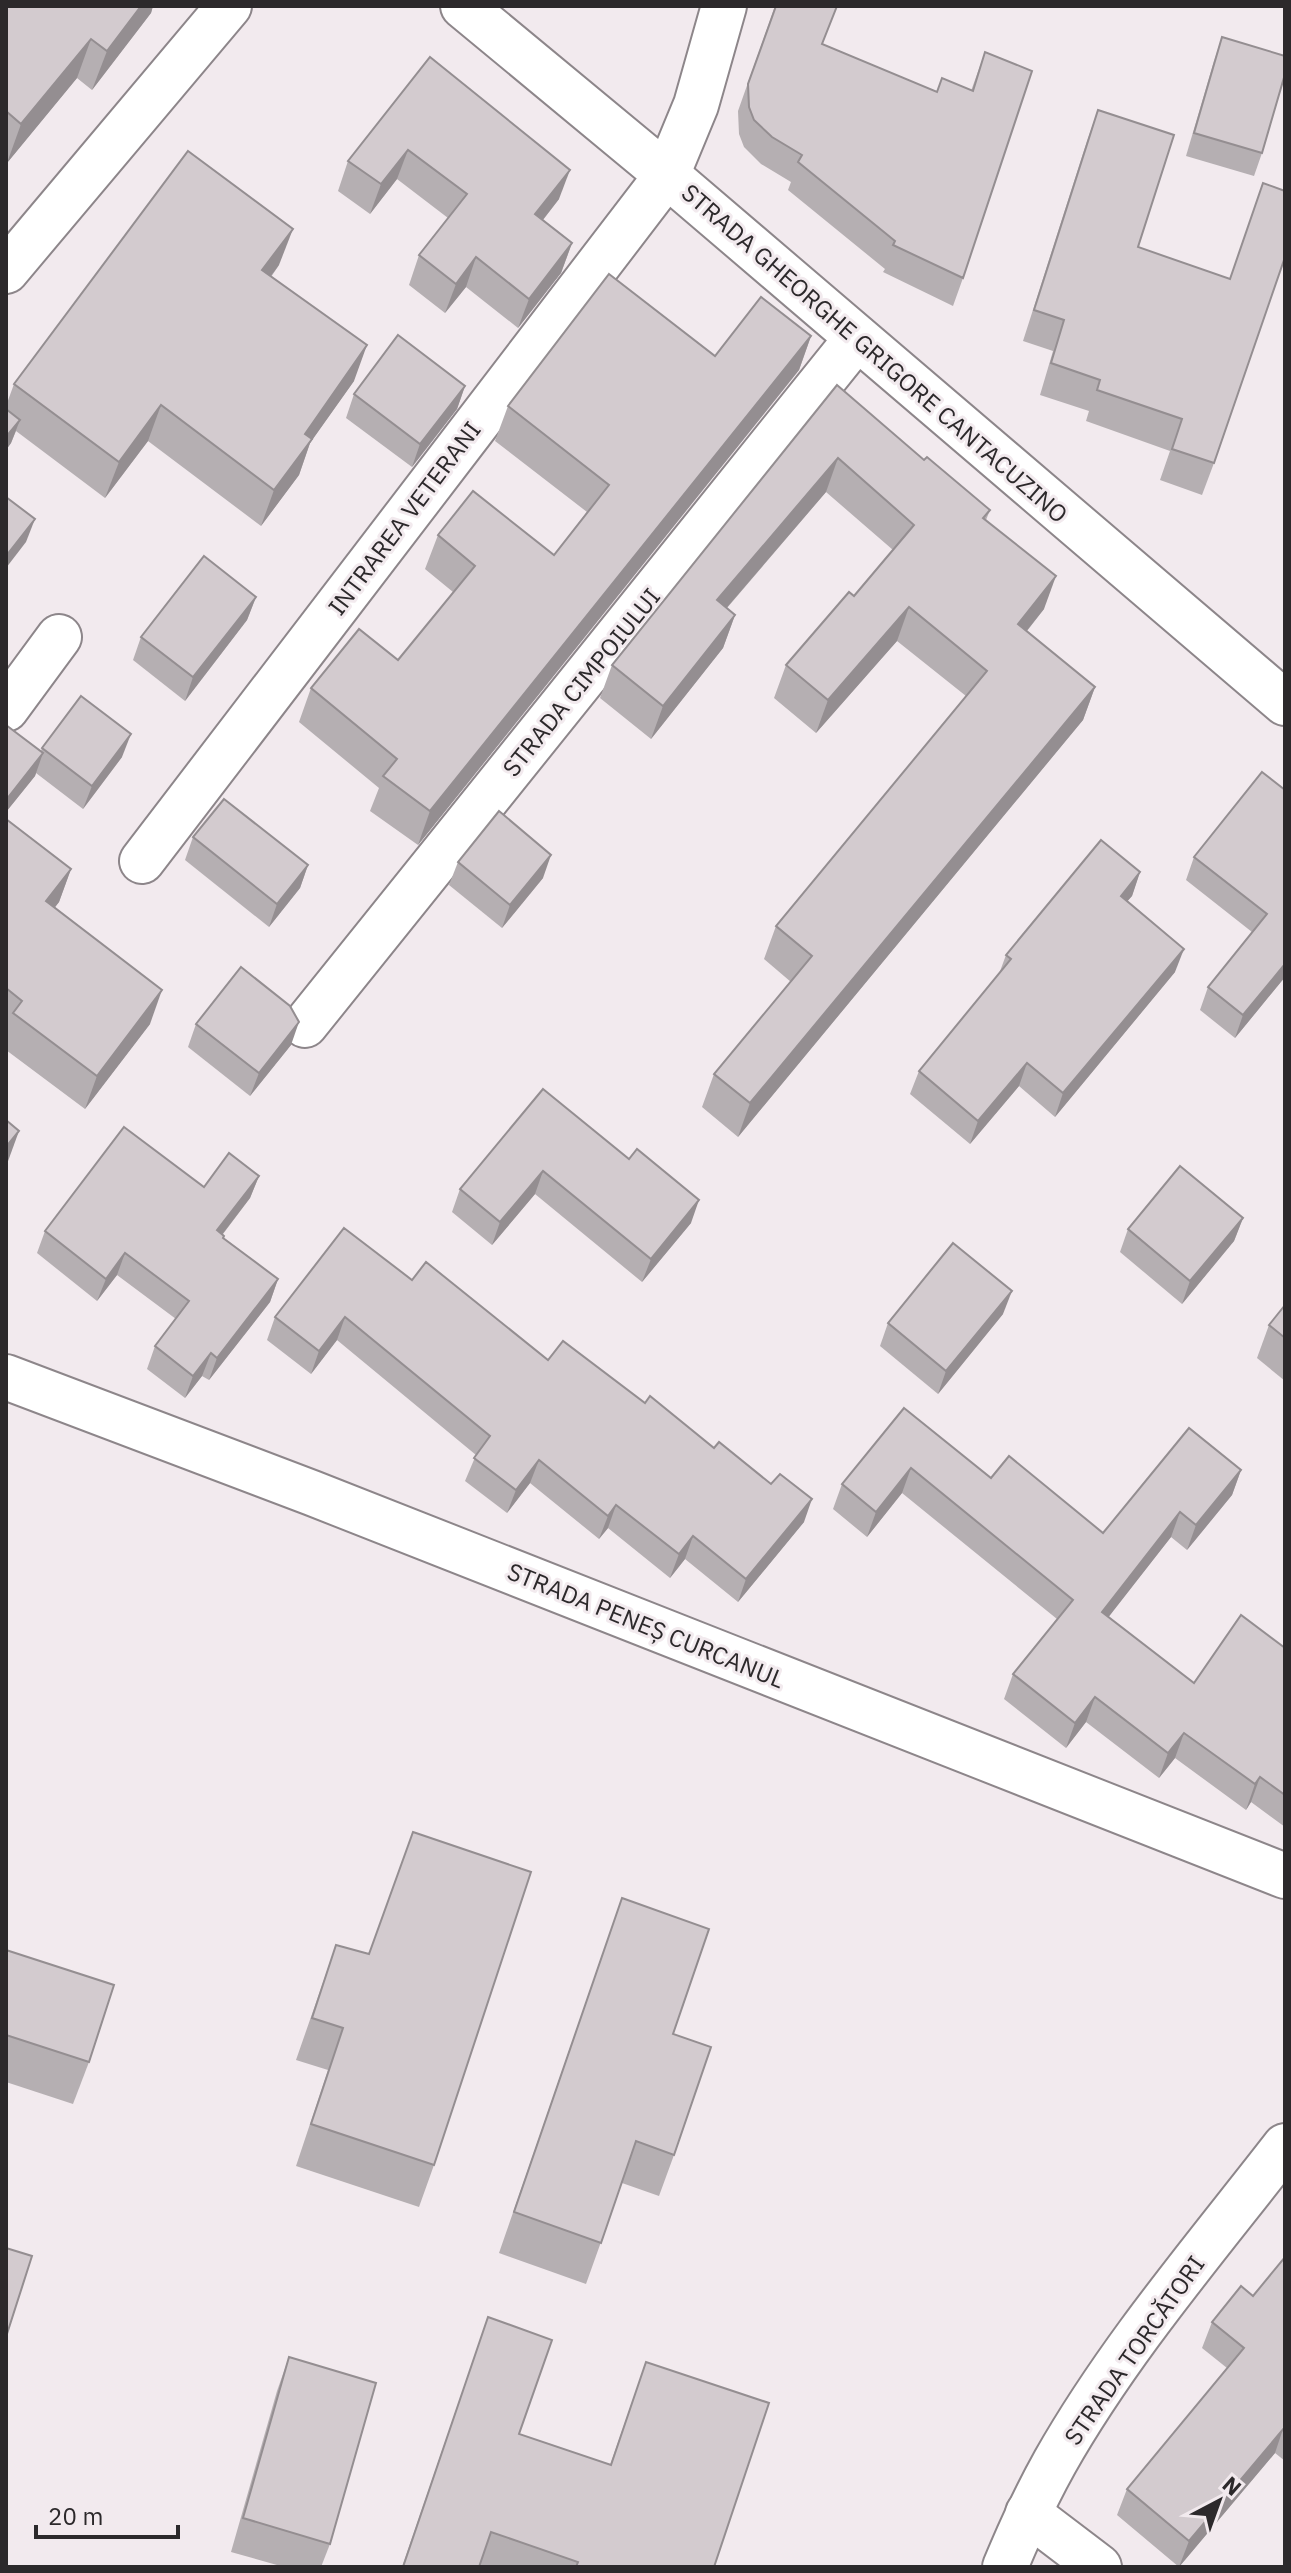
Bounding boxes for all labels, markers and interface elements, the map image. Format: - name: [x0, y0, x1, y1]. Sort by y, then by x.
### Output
- street label: STRADA GHEORGHE GRIGORE CANTACUZINO: [675, 176, 1075, 530]
- street label: INTRAREA VETERANI: [320, 414, 488, 622]
- street label: STRADA CIMPOIULUI: [495, 581, 667, 783]
- street label: STRADA PENEȘ CURCANUL: [503, 1555, 789, 1695]
- street label: STRADA TORCĂTORI: [1057, 2249, 1211, 2451]
- north arrow: [1179, 2461, 1259, 2541]
- text: N: [1217, 2469, 1248, 2502]
- scale bar: [36, 2489, 178, 2539]
- text: 20 m: [48, 2500, 103, 2532]

